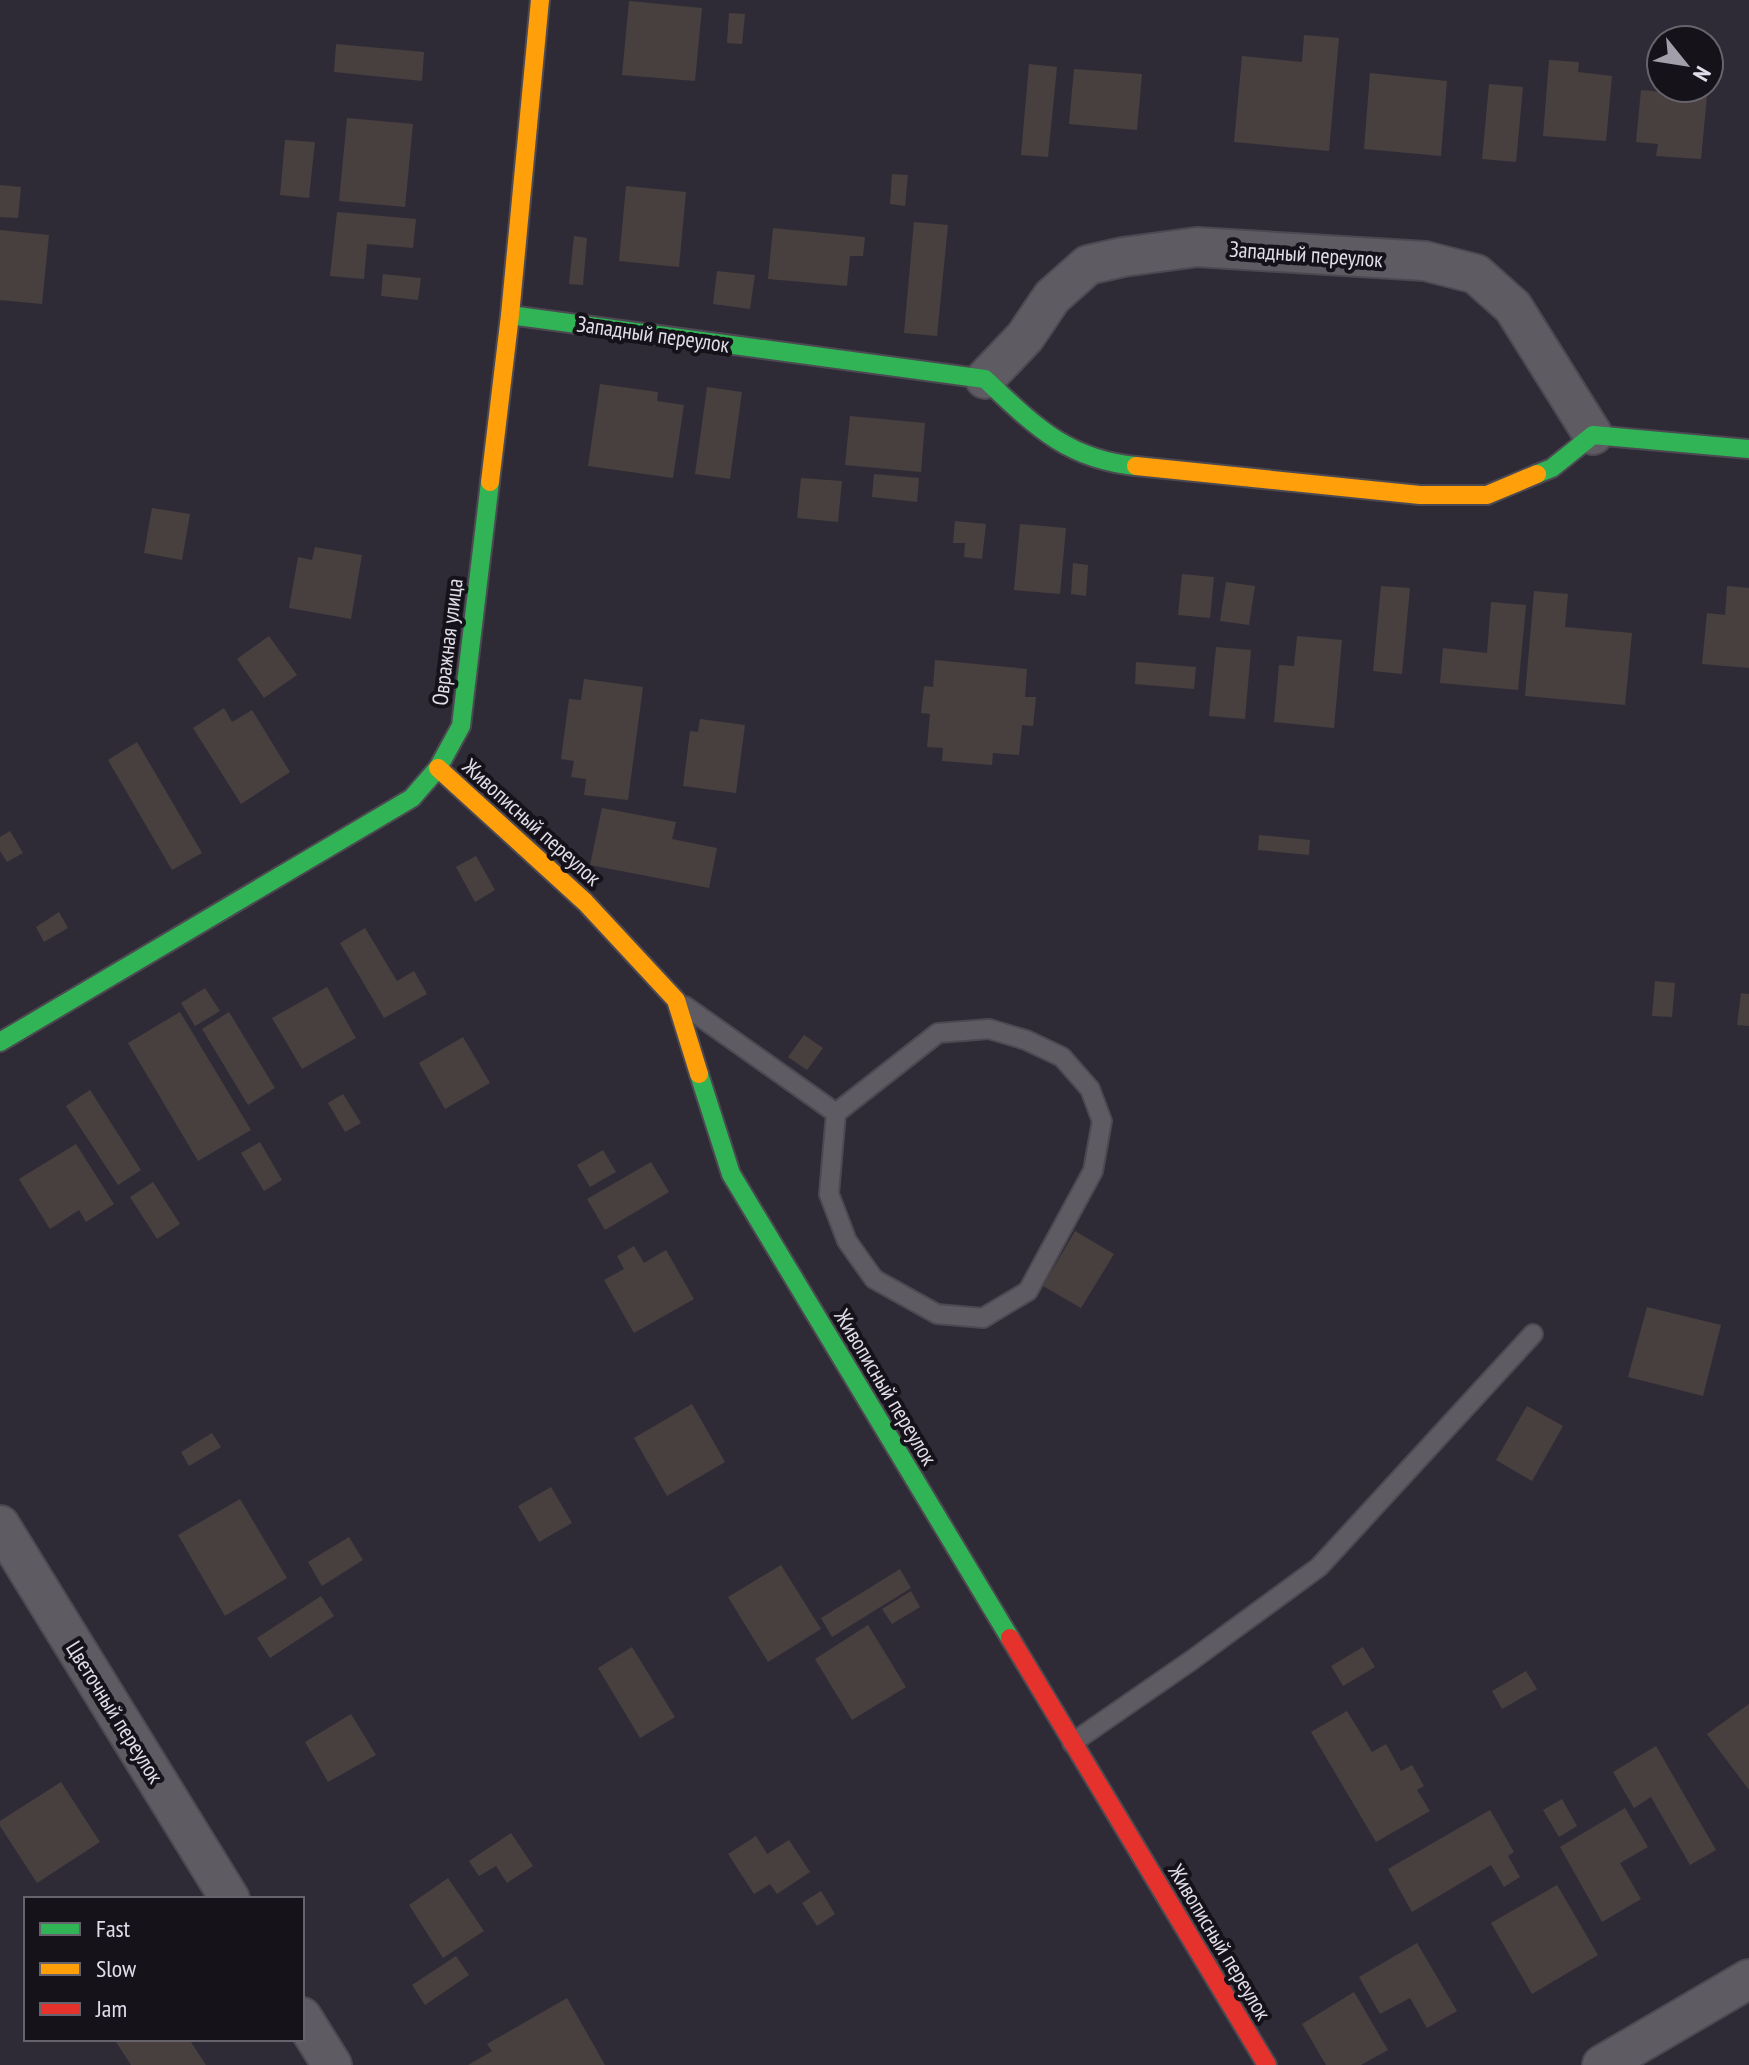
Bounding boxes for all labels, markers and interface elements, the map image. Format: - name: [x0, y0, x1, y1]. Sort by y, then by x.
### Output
- north arrow: [1645, 24, 1725, 104]
- text: N: [1687, 62, 1717, 86]
- street label: Западный переулок: [1228, 235, 1384, 273]
- street label: Западный переулок: [575, 309, 732, 359]
- street label: Овражная улица: [425, 577, 469, 707]
- street label: Живописный переулок: [456, 752, 607, 892]
- street label: Живописный переулок: [828, 1303, 944, 1470]
- street label: Цветочный переулок: [60, 1636, 170, 1789]
- street label: Живописный переулок: [1162, 1858, 1278, 2025]
- legend: [24, 1897, 304, 2041]
- text: Fast: [96, 1913, 131, 1944]
- text: Slow: [96, 1953, 137, 1984]
- text: Jam: [95, 1993, 127, 2024]

